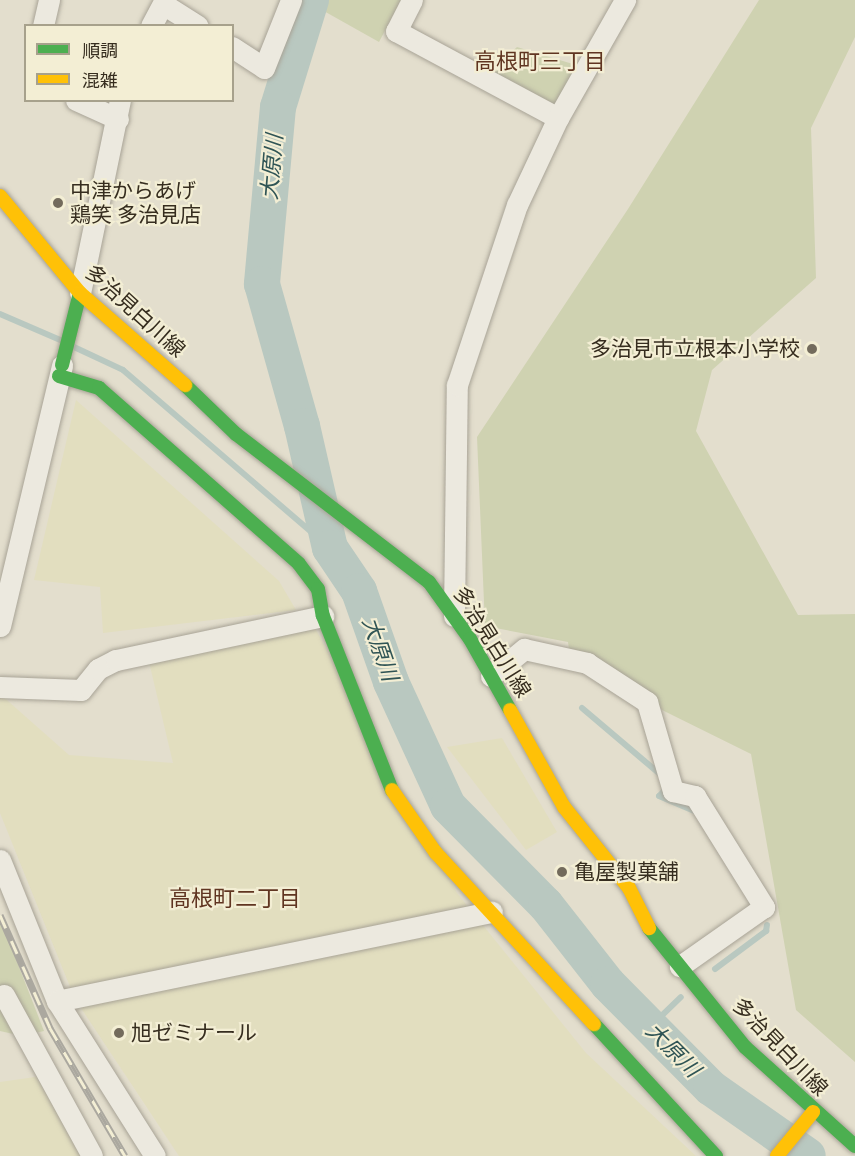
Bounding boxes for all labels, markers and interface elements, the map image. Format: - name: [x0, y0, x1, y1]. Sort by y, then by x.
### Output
- legend: [24, 24, 234, 102]
- text: 順調: [82, 39, 118, 62]
- district label: 高根町三丁目: [474, 49, 606, 75]
- text: 混雑: [82, 69, 118, 92]
- water label: 大原川: [256, 133, 288, 201]
- place label: 中津からあげ 鶏笑 多治見店: [70, 178, 201, 228]
- marker: 中津からあげ 鶏笑 多治見店: [51, 196, 65, 210]
- street label: 多治見白川線: [80, 259, 190, 363]
- place label: 多治見市立根本小学校: [590, 336, 800, 362]
- marker: 多治見市立根本小学校: [805, 342, 819, 356]
- street label: 多治見白川線: [448, 582, 536, 702]
- water label: 大原川: [357, 614, 403, 684]
- place label: 亀屋製菓舗: [574, 859, 679, 885]
- marker: 亀屋製菓舗: [555, 865, 569, 879]
- district label: 高根町二丁目: [169, 886, 301, 912]
- street label: 多治見白川線: [727, 993, 833, 1101]
- water label: 大原川: [640, 1017, 706, 1083]
- place label: 旭ゼミナール: [131, 1020, 257, 1046]
- marker: 旭ゼミナール: [112, 1026, 126, 1040]

